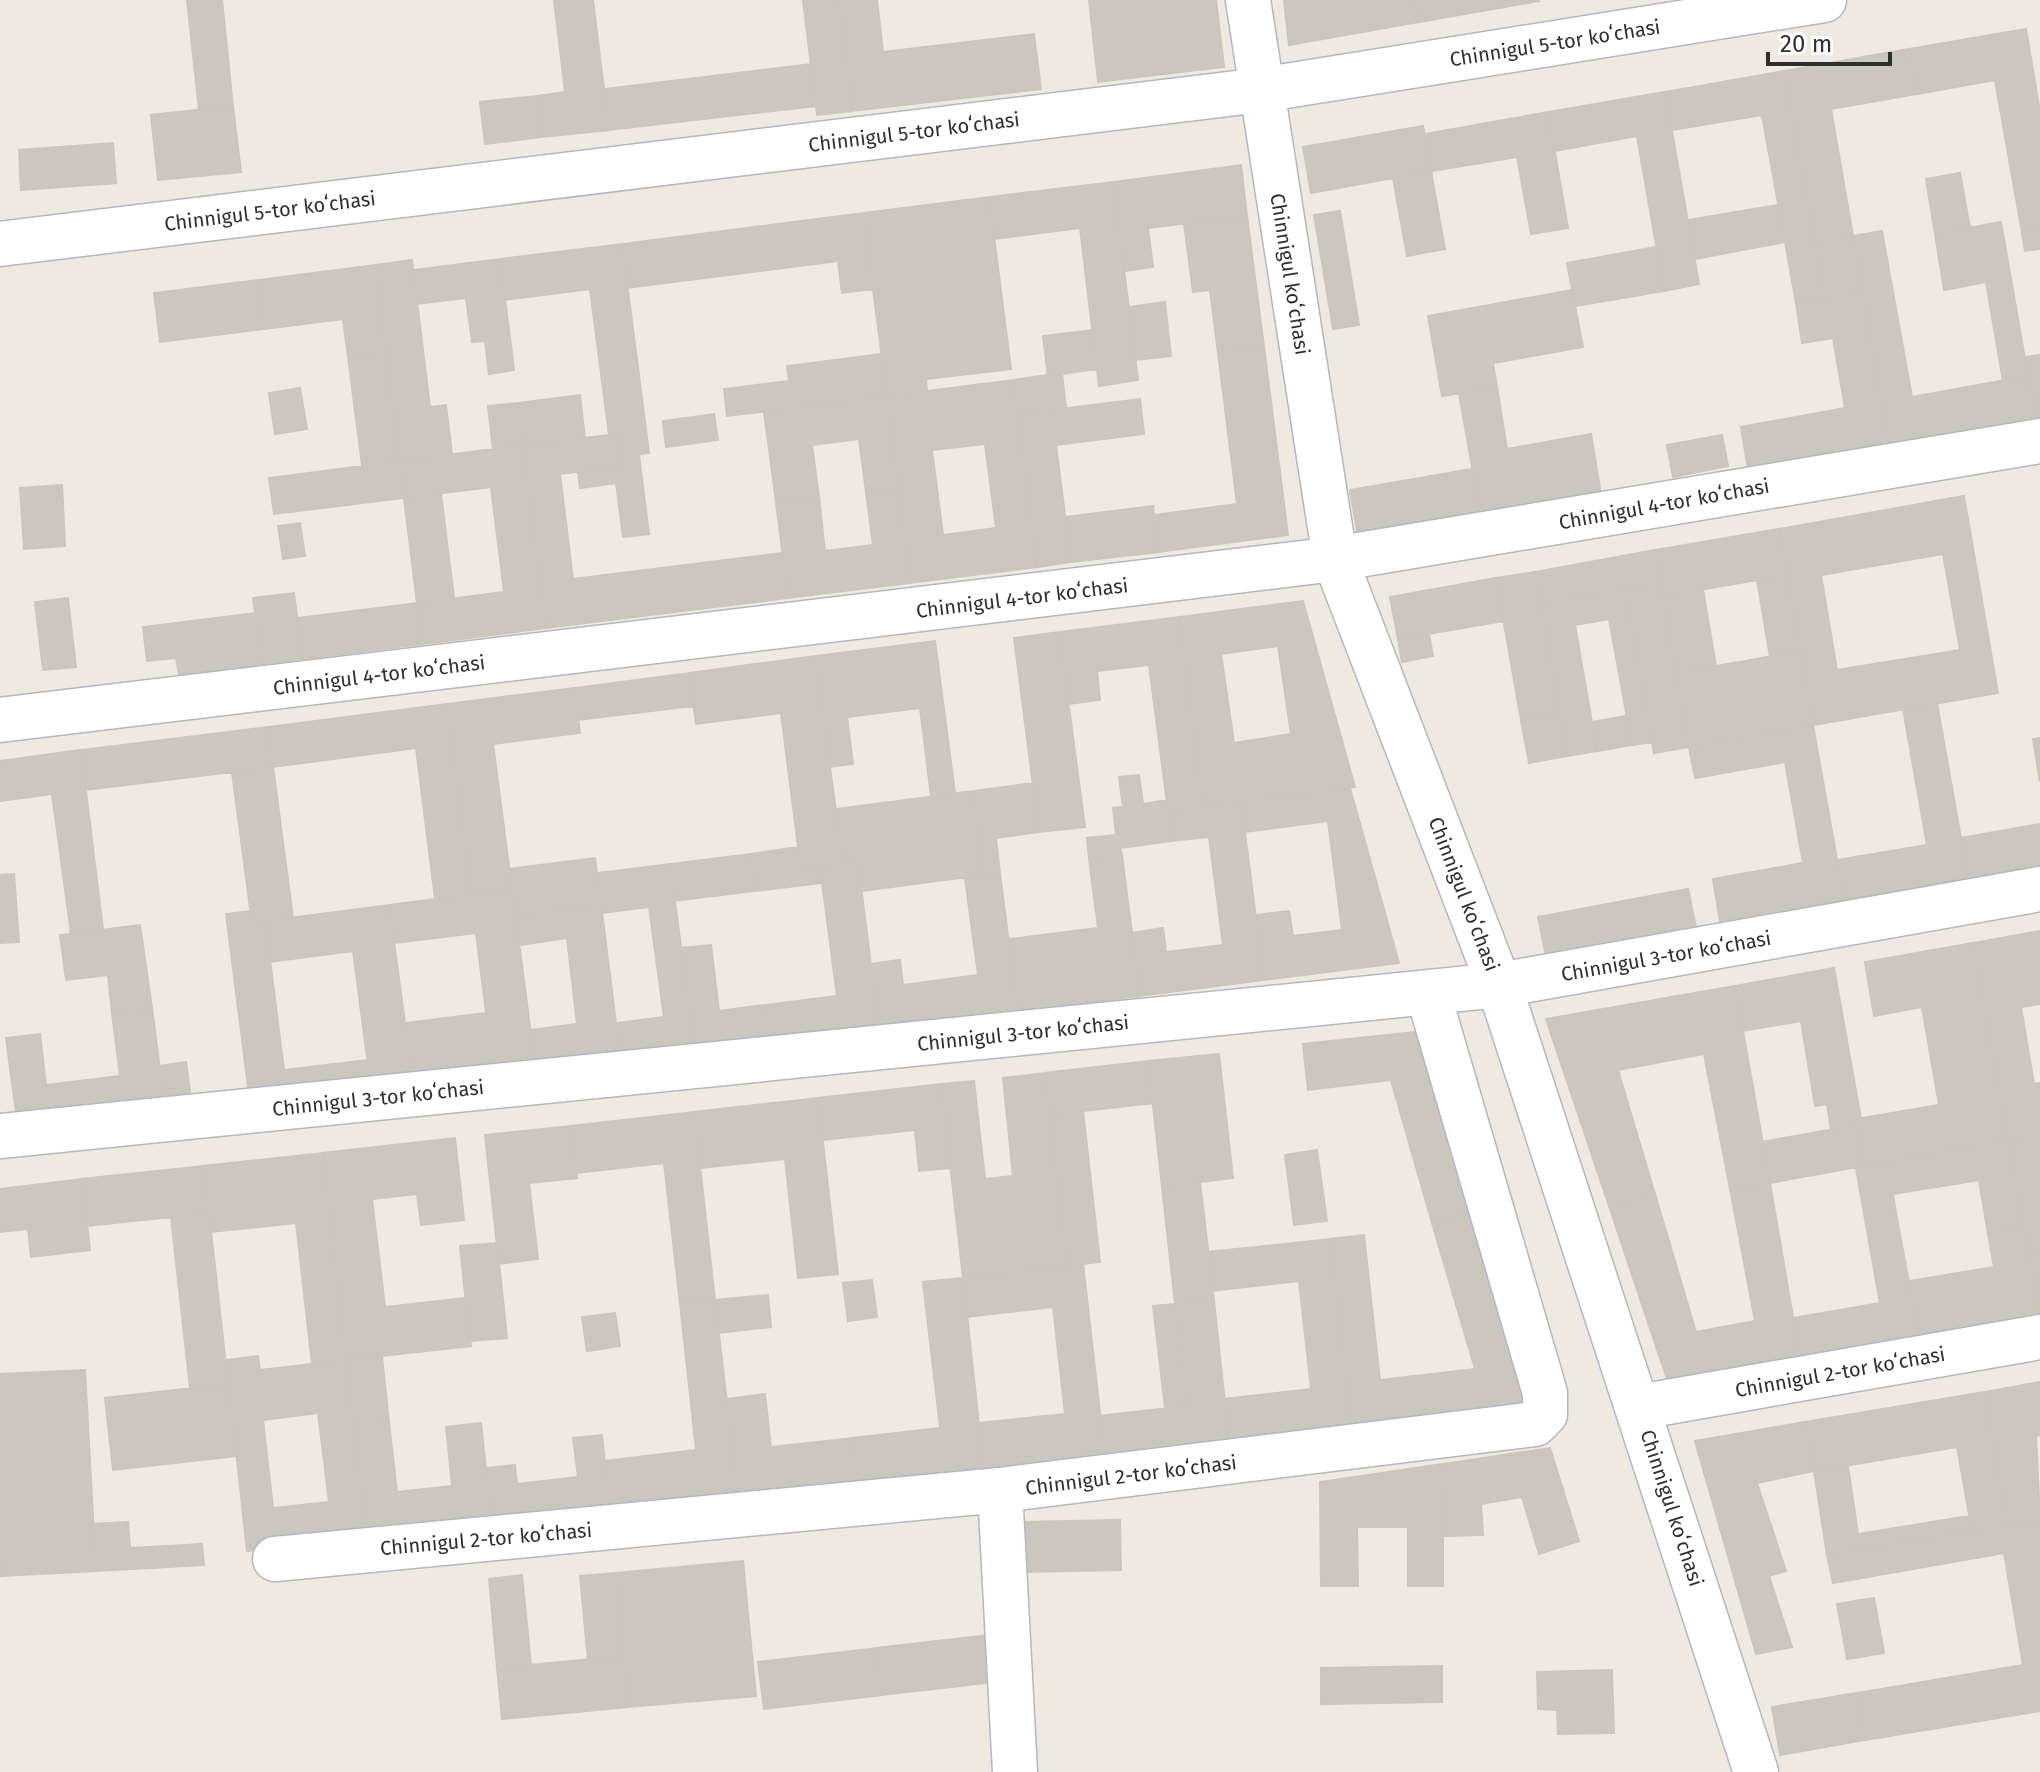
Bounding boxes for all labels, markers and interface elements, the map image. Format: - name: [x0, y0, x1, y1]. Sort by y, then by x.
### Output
- street label: Chinnigul 5-tor koʻchasi: [1448, 15, 1662, 71]
- scale bar: [1768, 16, 1890, 66]
- text: 20 m: [1780, 30, 1832, 58]
- street label: Chinnigul 5-tor koʻchasi: [807, 107, 1021, 157]
- street label: Chinnigul 5-tor koʻchasi: [163, 186, 377, 236]
- street label: Chinnigul koʻchasi: [1265, 192, 1315, 356]
- street label: Chinnigul 4-tor koʻchasi: [1557, 474, 1771, 534]
- street label: Chinnigul 4-tor koʻchasi: [915, 573, 1129, 623]
- street label: Chinnigul 4-tor koʻchasi: [272, 650, 486, 700]
- street label: Chinnigul koʻchasi: [1424, 814, 1504, 974]
- street label: Chinnigul 3-tor koʻchasi: [1559, 926, 1773, 986]
- street label: Chinnigul 3-tor koʻchasi: [916, 1010, 1130, 1056]
- street label: Chinnigul 3-tor koʻchasi: [271, 1075, 485, 1121]
- street label: Chinnigul 2-tor koʻchasi: [1733, 1342, 1947, 1402]
- street label: Chinnigul koʻchasi: [1635, 1427, 1709, 1589]
- street label: Chinnigul 2-tor koʻchasi: [1024, 1450, 1238, 1500]
- street label: Chinnigul 2-tor koʻchasi: [379, 1518, 593, 1560]

